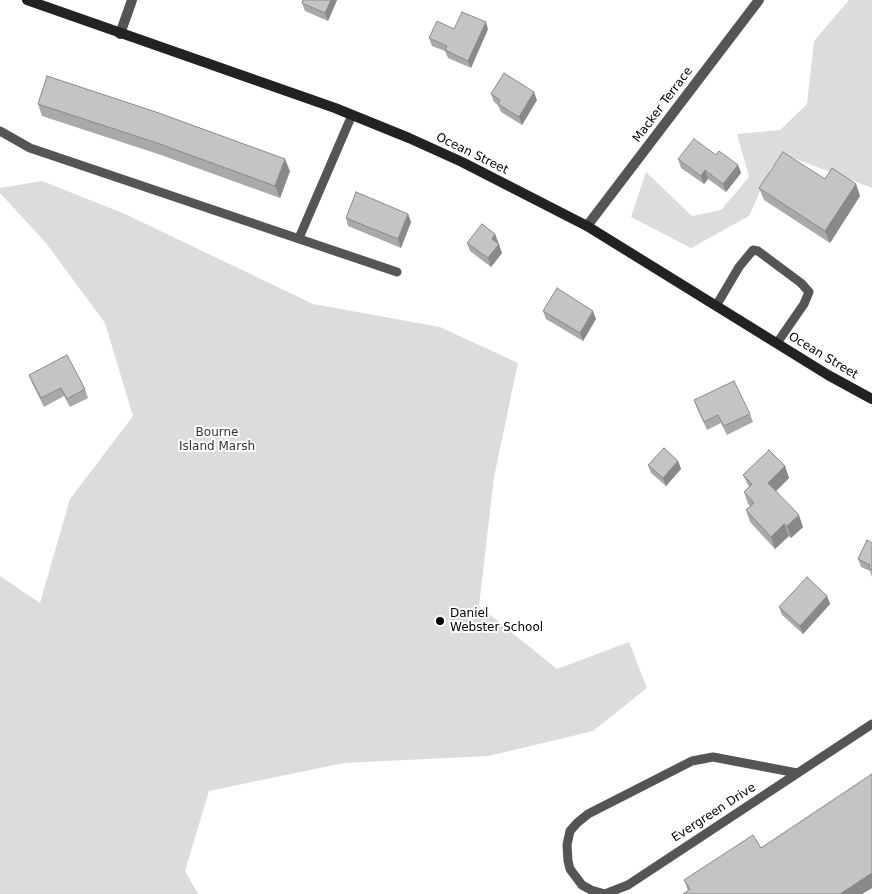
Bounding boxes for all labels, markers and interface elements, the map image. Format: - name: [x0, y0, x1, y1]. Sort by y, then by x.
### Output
- street label: Macker Terrace: [630, 64, 696, 146]
- street label: Ocean Street: [433, 130, 511, 178]
- street label: Ocean Street: [786, 330, 860, 382]
- park label: Bourne Island Marsh: [179, 426, 255, 454]
- place label: Daniel Webster School: [450, 607, 543, 635]
- marker: Daniel Webster School: [434, 615, 446, 627]
- street label: Evergreen Drive: [669, 780, 759, 846]

